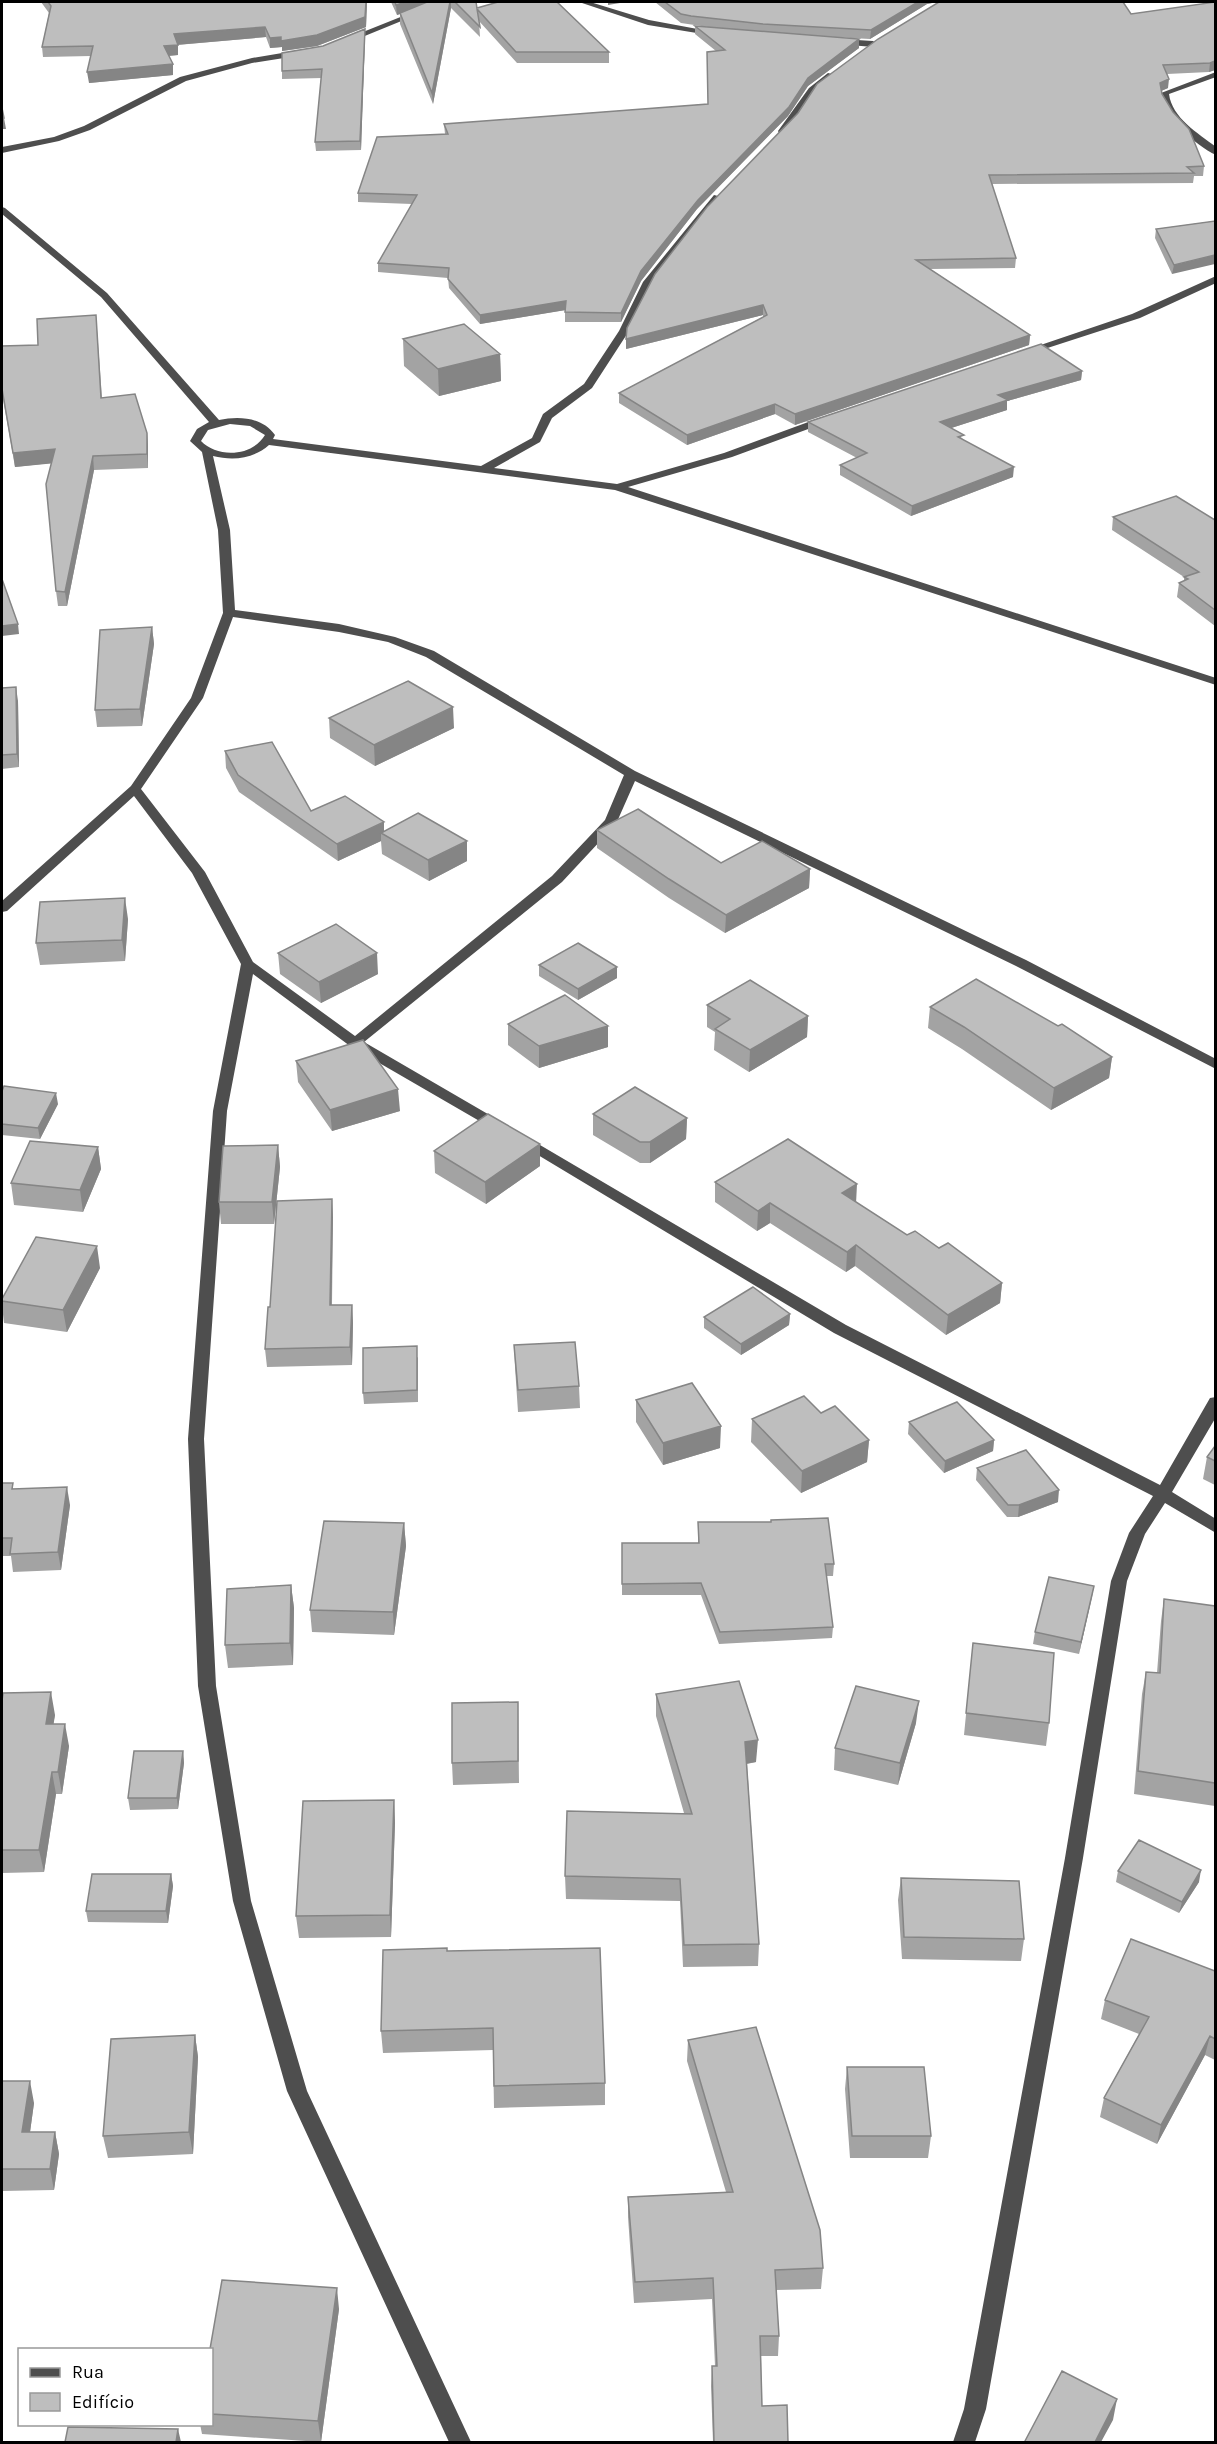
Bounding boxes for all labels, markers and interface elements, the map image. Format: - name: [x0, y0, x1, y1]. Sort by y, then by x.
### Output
- legend: [18, 2348, 213, 2426]
- text: Rua: [72, 2361, 104, 2383]
- text: Edifício: [72, 2391, 134, 2413]

